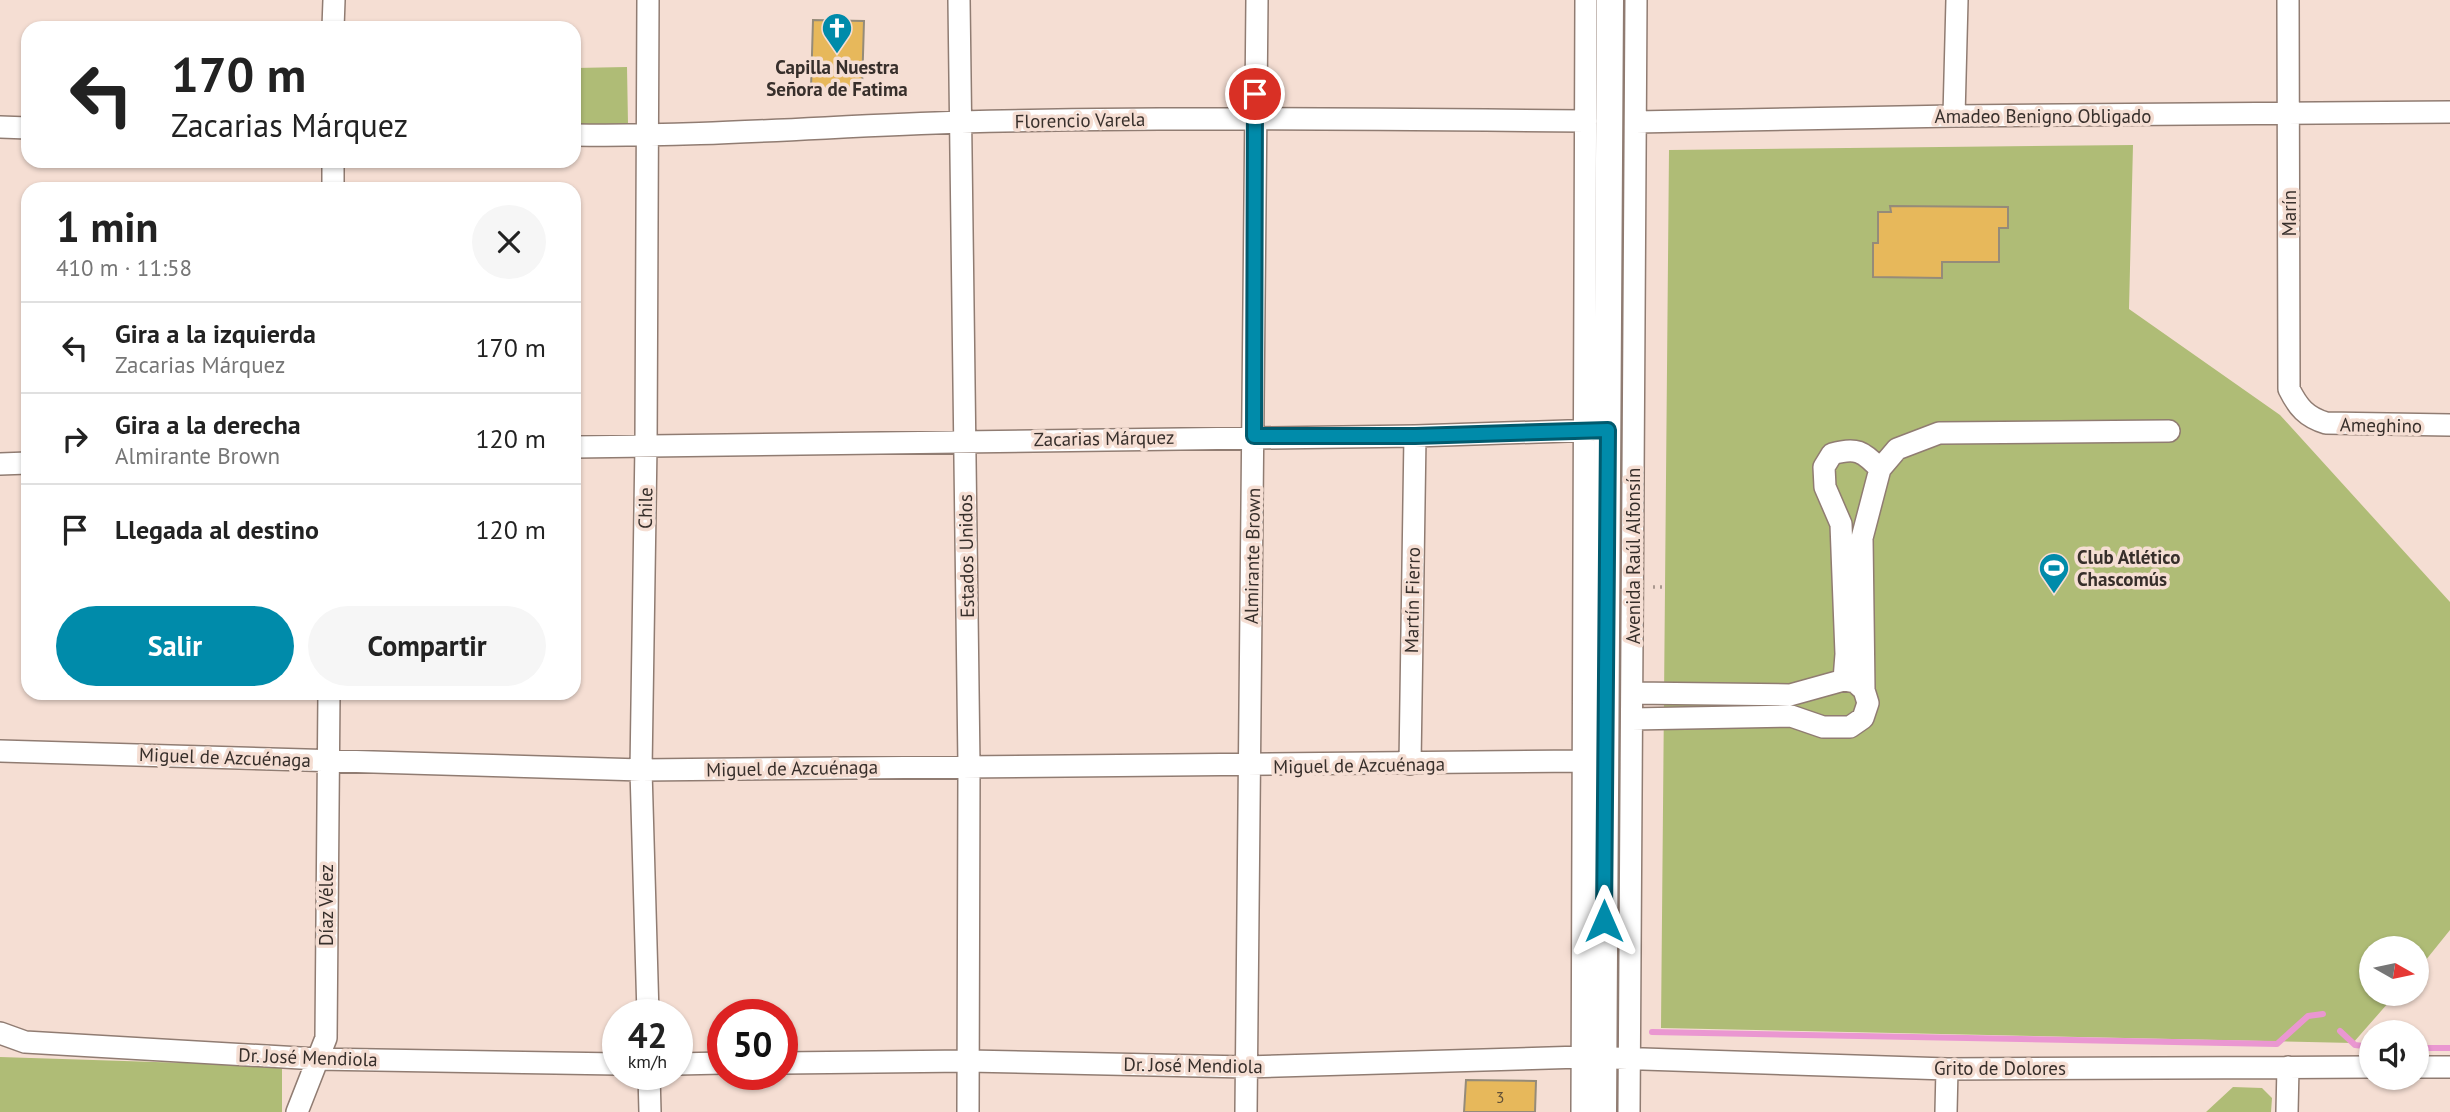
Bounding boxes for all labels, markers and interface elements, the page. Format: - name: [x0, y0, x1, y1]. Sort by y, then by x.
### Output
- church icon: Capilla Nuestra Señora de Fatima: [820, 11, 854, 55]
- text: 170 m: [171, 42, 306, 106]
- icon: left: [56, 49, 147, 140]
- place label: Capilla Nuestra Señora de Fatima: [766, 55, 908, 101]
- pin: [1225, 64, 1285, 124]
- icon: arrive: [1236, 75, 1274, 113]
- text: Zacarias Márquez: [171, 104, 408, 146]
- street label: Amadeo Benigno Obligado: [1935, 104, 2151, 128]
- street label: Florencio Varela: [1014, 107, 1146, 133]
- street label: Marín: [2277, 190, 2301, 236]
- text: 1 min: [56, 199, 158, 254]
- button: close: [472, 205, 546, 279]
- text: 410 m · 11:58: [56, 253, 192, 282]
- text: Gira a la izquierda: [115, 317, 316, 350]
- icon: left: [56, 329, 94, 367]
- text: 170 m: [475, 331, 546, 364]
- text: Zacarias Márquez: [115, 350, 285, 379]
- text: Gira a la derecha: [115, 408, 301, 441]
- street label: Ameghino: [2340, 412, 2422, 438]
- icon: right: [56, 420, 94, 458]
- text: 120 m: [475, 422, 546, 455]
- street label: Zacarias Márquez: [1033, 425, 1175, 451]
- text: Almirante Brown: [115, 441, 280, 470]
- street label: Avenida Raúl Alfonsín: [1621, 468, 1645, 644]
- street label: Chile: [633, 487, 657, 529]
- street label: Almirante Brown: [1239, 488, 1265, 624]
- street label: Estados Unidos: [953, 494, 979, 618]
- icon: arrive: [56, 511, 94, 549]
- text: Llegada al destino: [115, 513, 319, 546]
- text: 120 m: [475, 513, 546, 546]
- place label: Club Atlético Chascomús: [2077, 545, 2180, 591]
- street label: Martín Fierro: [1399, 547, 1425, 653]
- sports icon: Club Atlético Chascomús: [2037, 551, 2071, 595]
- button: Salir: [56, 606, 294, 686]
- button: Compartir: [308, 606, 546, 686]
- street label: Miguel de Azcuénaga: [139, 742, 311, 772]
- street label: Miguel de Azcuénaga: [1273, 752, 1445, 778]
- street label: Miguel de Azcuénaga: [706, 755, 878, 781]
- street label: Díaz Vélez: [314, 864, 338, 946]
- position arrow: [1567, 884, 1641, 958]
- north arrow: [2359, 936, 2429, 1006]
- map controls: [2359, 936, 2429, 1090]
- speed limit sign: 50: [707, 999, 798, 1090]
- text: 42: [628, 1012, 667, 1058]
- button: sound: [2359, 1020, 2429, 1090]
- street label: Dr. José Mendiola: [238, 1043, 378, 1071]
- text: km/h: [628, 1050, 667, 1073]
- street label: Dr. José Mendiola: [1123, 1052, 1263, 1078]
- street label: Grito de Dolores: [1934, 1056, 2066, 1080]
- house number: 3: [1496, 1087, 1504, 1107]

